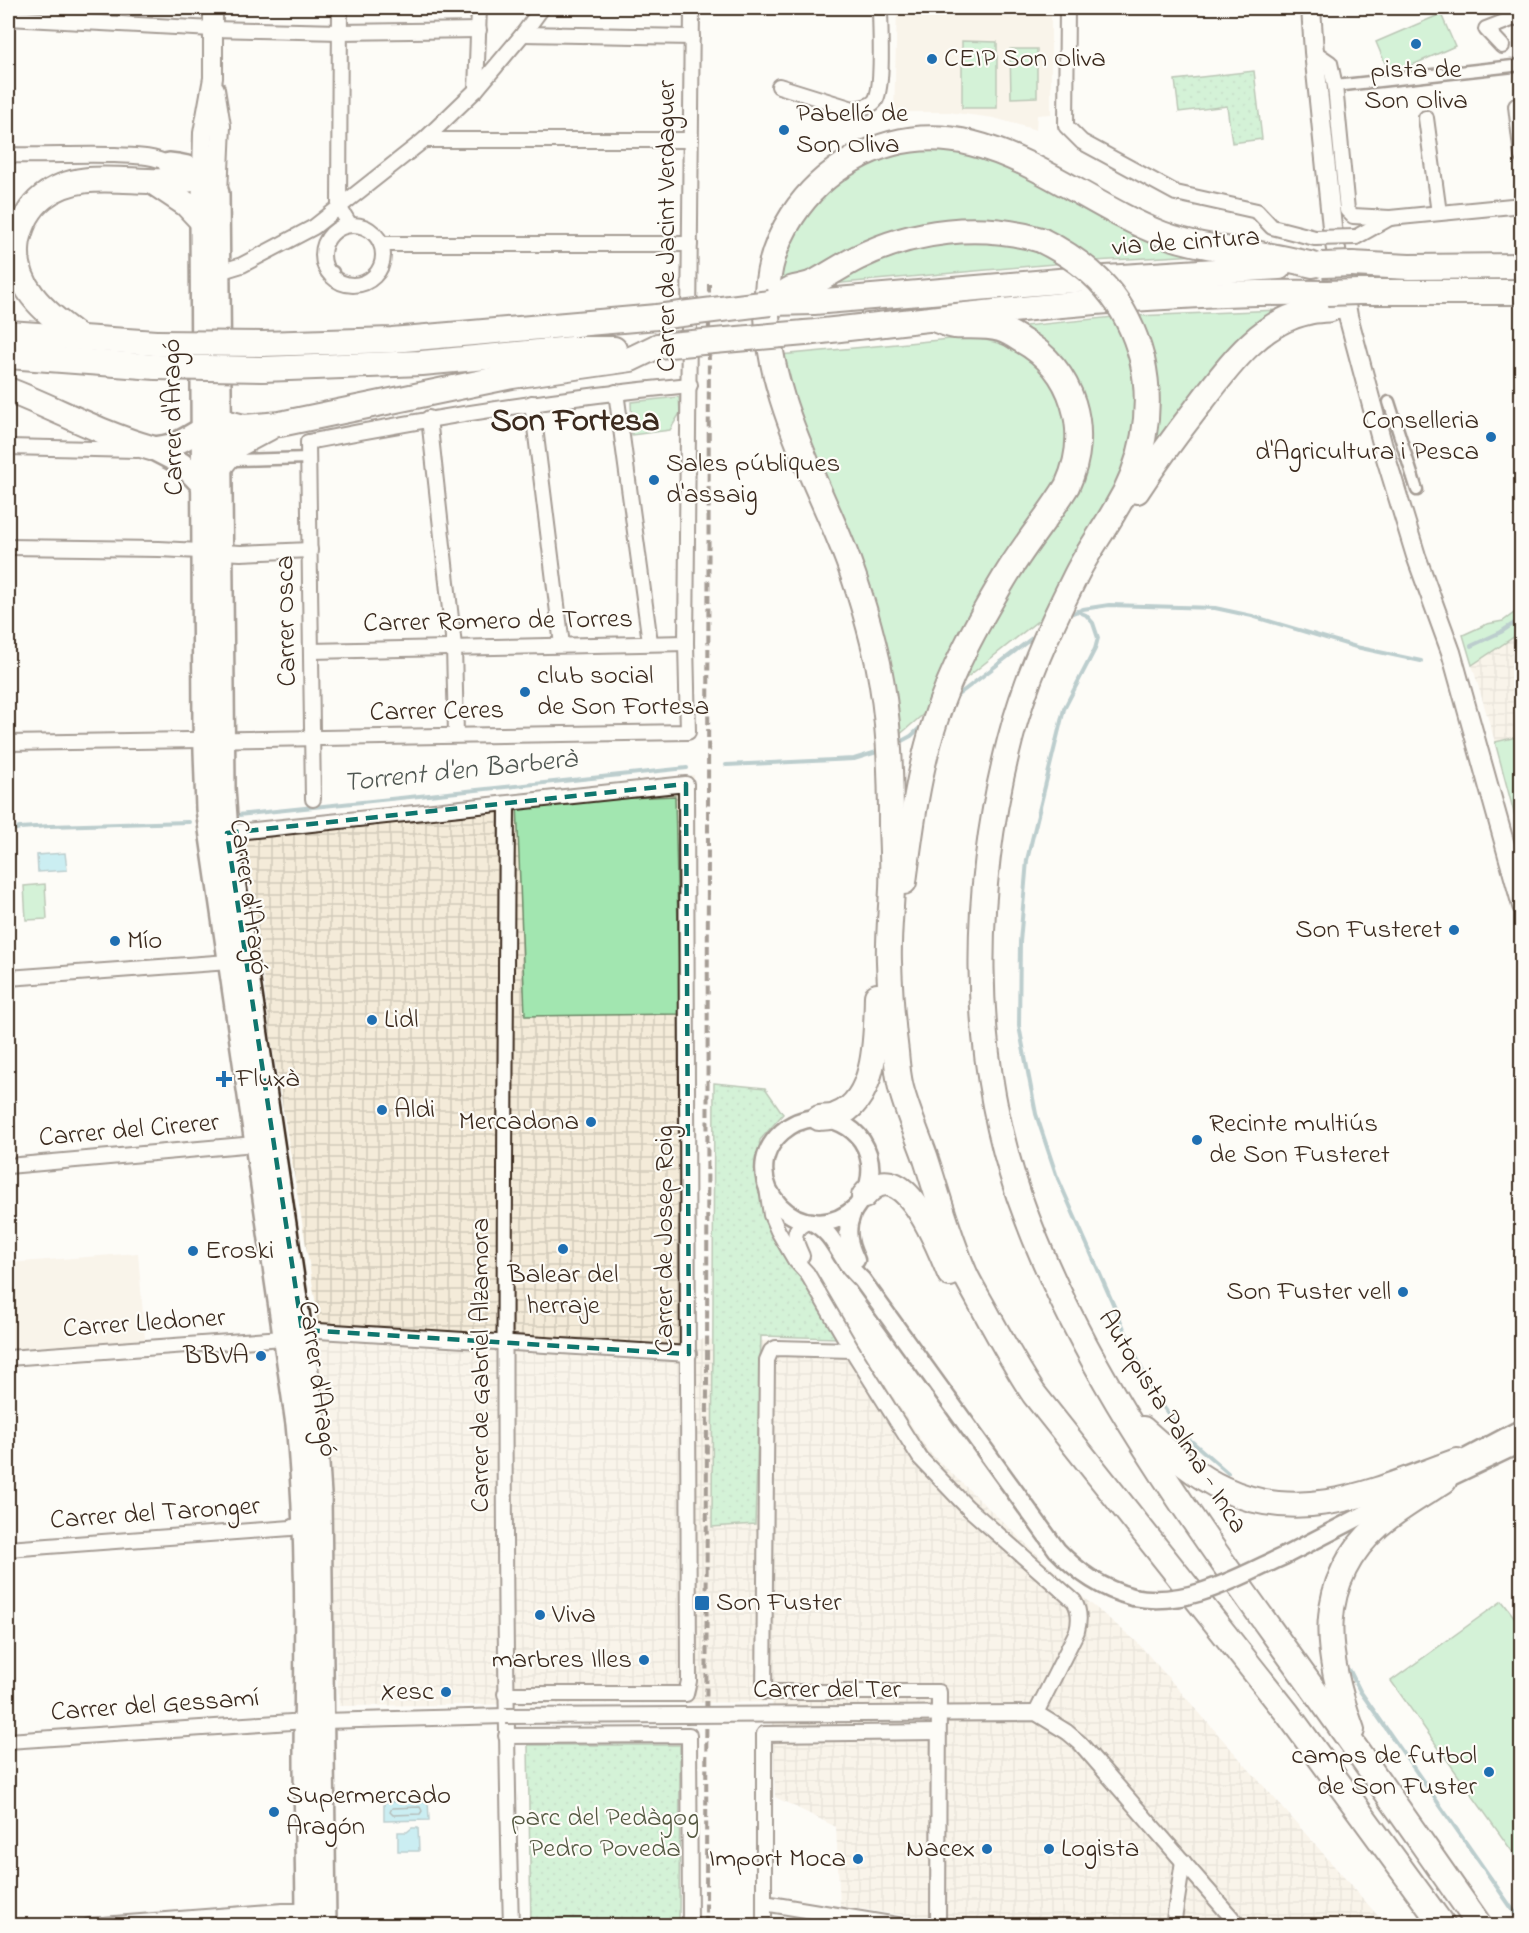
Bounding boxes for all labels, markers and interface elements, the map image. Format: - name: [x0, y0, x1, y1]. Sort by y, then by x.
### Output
- marker: pista de Son Oliva: [1409, 37, 1423, 51]
- place label: CEIP Son Oliva: [944, 40, 1106, 79]
- place label: pista de Son Oliva: [1364, 51, 1468, 121]
- marker: CEIP Son Oliva: [925, 52, 939, 66]
- street label: Carrer de Jacint Verdaguer: [648, 79, 687, 372]
- place label: Pabelló de Son Oliva: [796, 95, 909, 165]
- marker: Pabelló de Son Oliva: [777, 123, 791, 137]
- street label: via de cintura: [1111, 218, 1261, 268]
- street label: Carrer d'Aragó: [153, 338, 195, 496]
- district label: Son Fortesa: [490, 398, 660, 446]
- place label: Conselleria d'Agricultura i Pesca: [1255, 402, 1479, 472]
- marker: Conselleria d'Agricultura i Pesca: [1484, 430, 1498, 444]
- place label: Sales públiques d'assaig: [666, 445, 840, 515]
- marker: Sales públiques d'assaig: [647, 473, 661, 487]
- street label: Carrer Osca: [266, 555, 308, 687]
- street label: Carrer Romero de Torres: [363, 600, 633, 644]
- place label: club social de Son Fortesa: [537, 657, 709, 727]
- marker: club social de Son Fortesa: [518, 685, 532, 699]
- street label: Carrer Ceres: [369, 691, 505, 733]
- water label: Torrent d'en Barberà: [341, 739, 581, 805]
- street label: Carrer d'Aragó: [218, 816, 278, 978]
- place label: Son Fusteret: [1295, 911, 1442, 950]
- place label: Mío: [127, 922, 162, 961]
- marker: Son Fusteret: [1447, 923, 1461, 937]
- marker: Mío: [108, 934, 122, 948]
- place label: Lidl: [384, 1001, 419, 1040]
- marker: Lidl: [365, 1013, 379, 1027]
- place label: Fluxà: [235, 1060, 299, 1099]
- marker: Fluxà: [217, 1072, 231, 1086]
- place label: Aldi: [394, 1091, 435, 1130]
- marker: Aldi: [375, 1103, 389, 1117]
- place label: Mercadona: [458, 1103, 579, 1142]
- street label: Carrer del Cirerer: [37, 1104, 221, 1158]
- place label: Recinte multiús de Son Fusteret: [1209, 1105, 1390, 1175]
- marker: Mercadona: [584, 1115, 598, 1129]
- street label: Carrer de Josep Roig: [646, 1125, 685, 1353]
- marker: Recinte multiús de Son Fusteret: [1190, 1133, 1204, 1147]
- street label: Carrer de Gabriel Alzamora: [462, 1218, 501, 1512]
- place label: Eroski: [205, 1232, 274, 1271]
- marker: Balear del herraje: [556, 1242, 570, 1256]
- marker: Eroski: [186, 1244, 200, 1258]
- place label: Balear del herraje: [507, 1256, 618, 1326]
- place label: Son Fuster vell: [1226, 1273, 1391, 1312]
- marker: Son Fuster vell: [1396, 1285, 1410, 1299]
- street label: Carrer d'Aragó: [287, 1298, 347, 1460]
- street label: Carrer Lledoner: [61, 1299, 227, 1349]
- street label: Autopista Palma - Inca: [1087, 1303, 1257, 1541]
- place label: BBVA: [182, 1337, 249, 1376]
- marker: BBVA: [254, 1349, 268, 1363]
- street label: Carrer del Taronger: [49, 1487, 262, 1541]
- place label: Son Fuster: [716, 1584, 842, 1623]
- marker: Son Fuster: [693, 1594, 711, 1612]
- place label: Viva: [551, 1596, 596, 1635]
- marker: Viva: [533, 1608, 547, 1622]
- place label: marbres Illes: [492, 1641, 632, 1680]
- marker: marbres Illes: [637, 1653, 651, 1667]
- street label: Carrer del Ter: [753, 1671, 902, 1710]
- place label: Xesc: [381, 1673, 434, 1712]
- street label: Carrer del Gessamí: [49, 1679, 261, 1733]
- marker: Xesc: [439, 1685, 453, 1699]
- place label: camps de futbol de Son Fuster: [1291, 1737, 1478, 1807]
- marker: camps de futbol de Son Fuster: [1482, 1765, 1496, 1779]
- place label: Supermercado Aragón: [286, 1777, 451, 1847]
- park label: parc del Pedàgog Pedro Poveda: [511, 1799, 699, 1869]
- marker: Supermercado Aragón: [267, 1805, 281, 1819]
- place label: Nacex: [906, 1830, 975, 1869]
- place label: Logista: [1061, 1830, 1139, 1869]
- place label: Import Moca: [709, 1840, 846, 1879]
- marker: Nacex: [980, 1842, 994, 1856]
- marker: Logista: [1042, 1842, 1056, 1856]
- marker: Import Moca: [851, 1852, 865, 1866]

